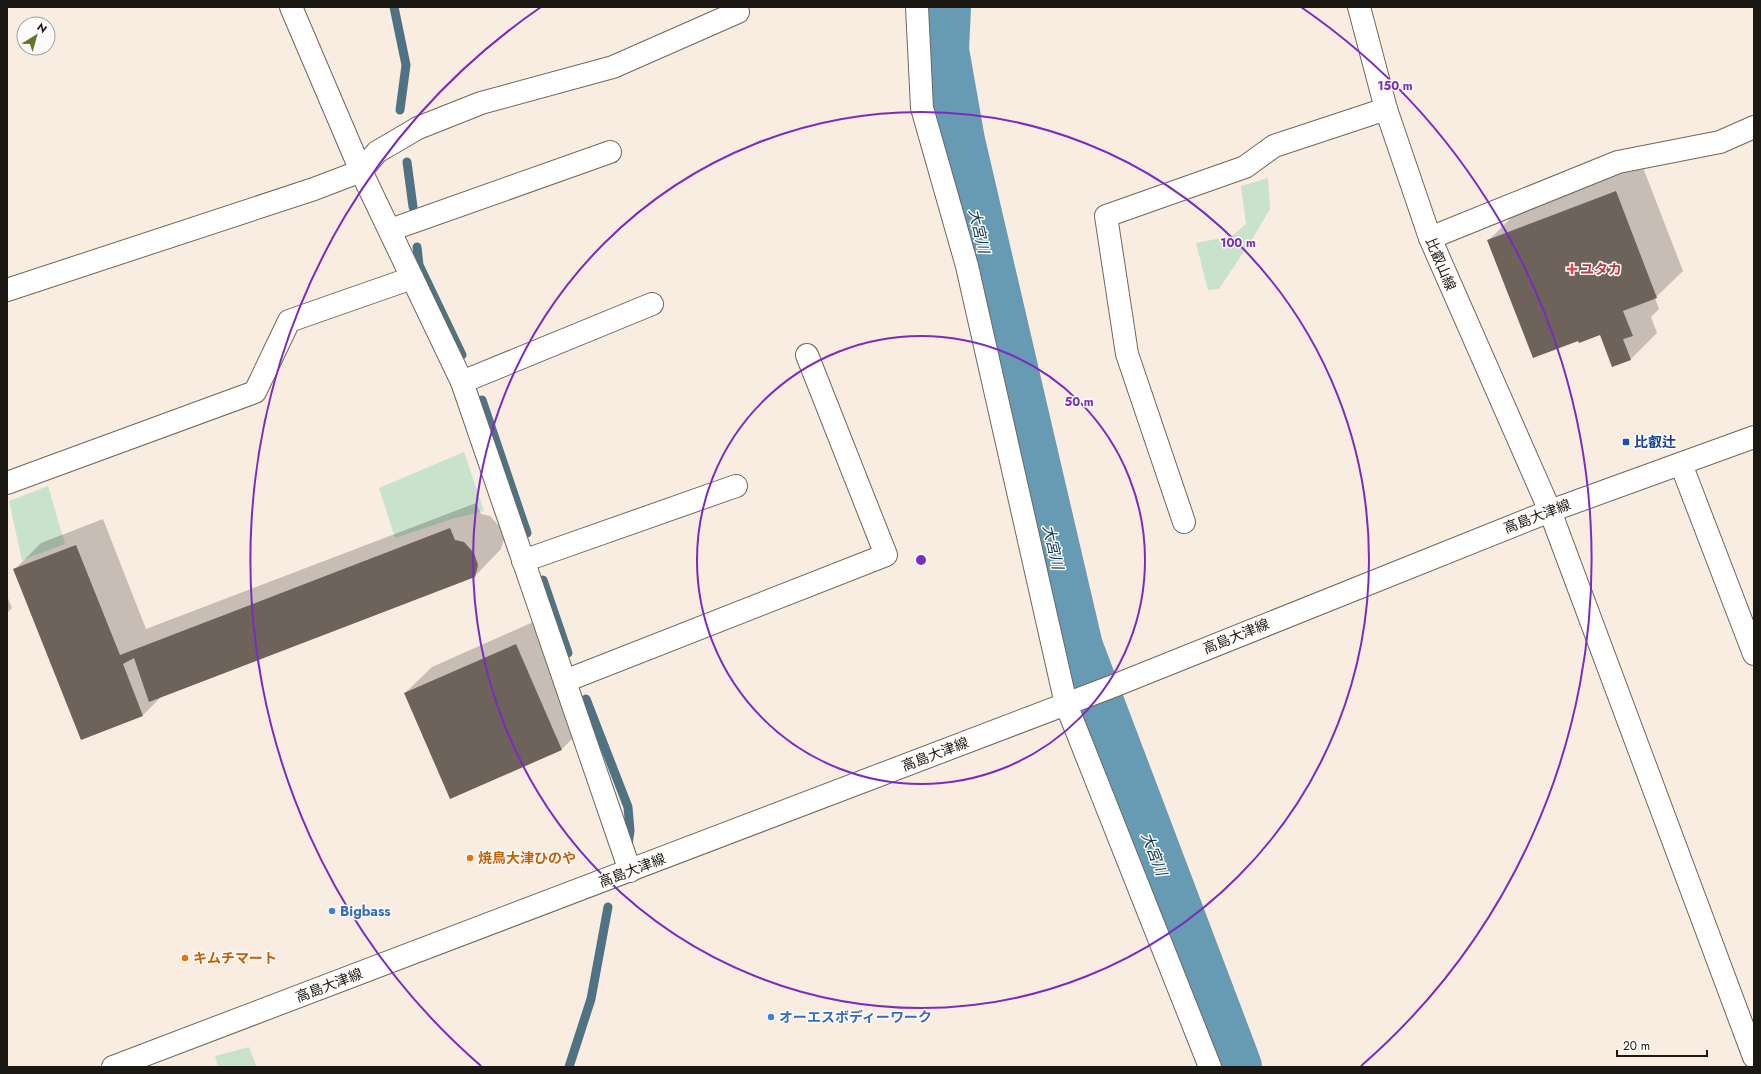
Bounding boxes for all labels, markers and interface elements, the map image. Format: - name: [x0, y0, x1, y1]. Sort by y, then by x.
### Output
- north arrow: [16, 16, 56, 56]
- text: N: [34, 19, 50, 37]
- text: 150 m: [1377, 77, 1413, 95]
- water label: 大宮川: [963, 207, 995, 257]
- text: 100 m: [1220, 234, 1256, 252]
- street label: 比叡山線: [1421, 234, 1461, 294]
- place label: ユタカ: [1580, 259, 1622, 279]
- marker: ユタカ: [1567, 264, 1577, 274]
- text: 50 m: [1064, 393, 1094, 411]
- place label: 比叡辻: [1634, 432, 1676, 452]
- marker: 比叡辻: [1621, 437, 1631, 447]
- street label: 高島大津線: [1501, 494, 1573, 538]
- water label: 大宮川: [1037, 523, 1069, 573]
- centre of rings: [914, 553, 928, 567]
- street label: 高島大津線: [1200, 614, 1272, 658]
- street label: 高島大津線: [899, 732, 971, 776]
- water label: 大宮川: [1136, 829, 1173, 881]
- place label: 焼鳥大津ひのや: [478, 848, 576, 868]
- street label: 高島大津線: [596, 848, 668, 892]
- marker: 焼鳥大津ひのや: [465, 853, 475, 863]
- place label: Bigbass: [340, 901, 391, 921]
- marker: Bigbass: [327, 906, 337, 916]
- place label: キムチマート: [193, 948, 277, 968]
- marker: キムチマート: [180, 953, 190, 963]
- street label: 高島大津線: [293, 963, 365, 1007]
- place label: オーエスボディーワーク: [779, 1007, 932, 1027]
- marker: オーエスボディーワーク: [766, 1012, 776, 1022]
- scale bar: [1617, 1032, 1707, 1058]
- text: 20 m: [1623, 1037, 1650, 1055]

